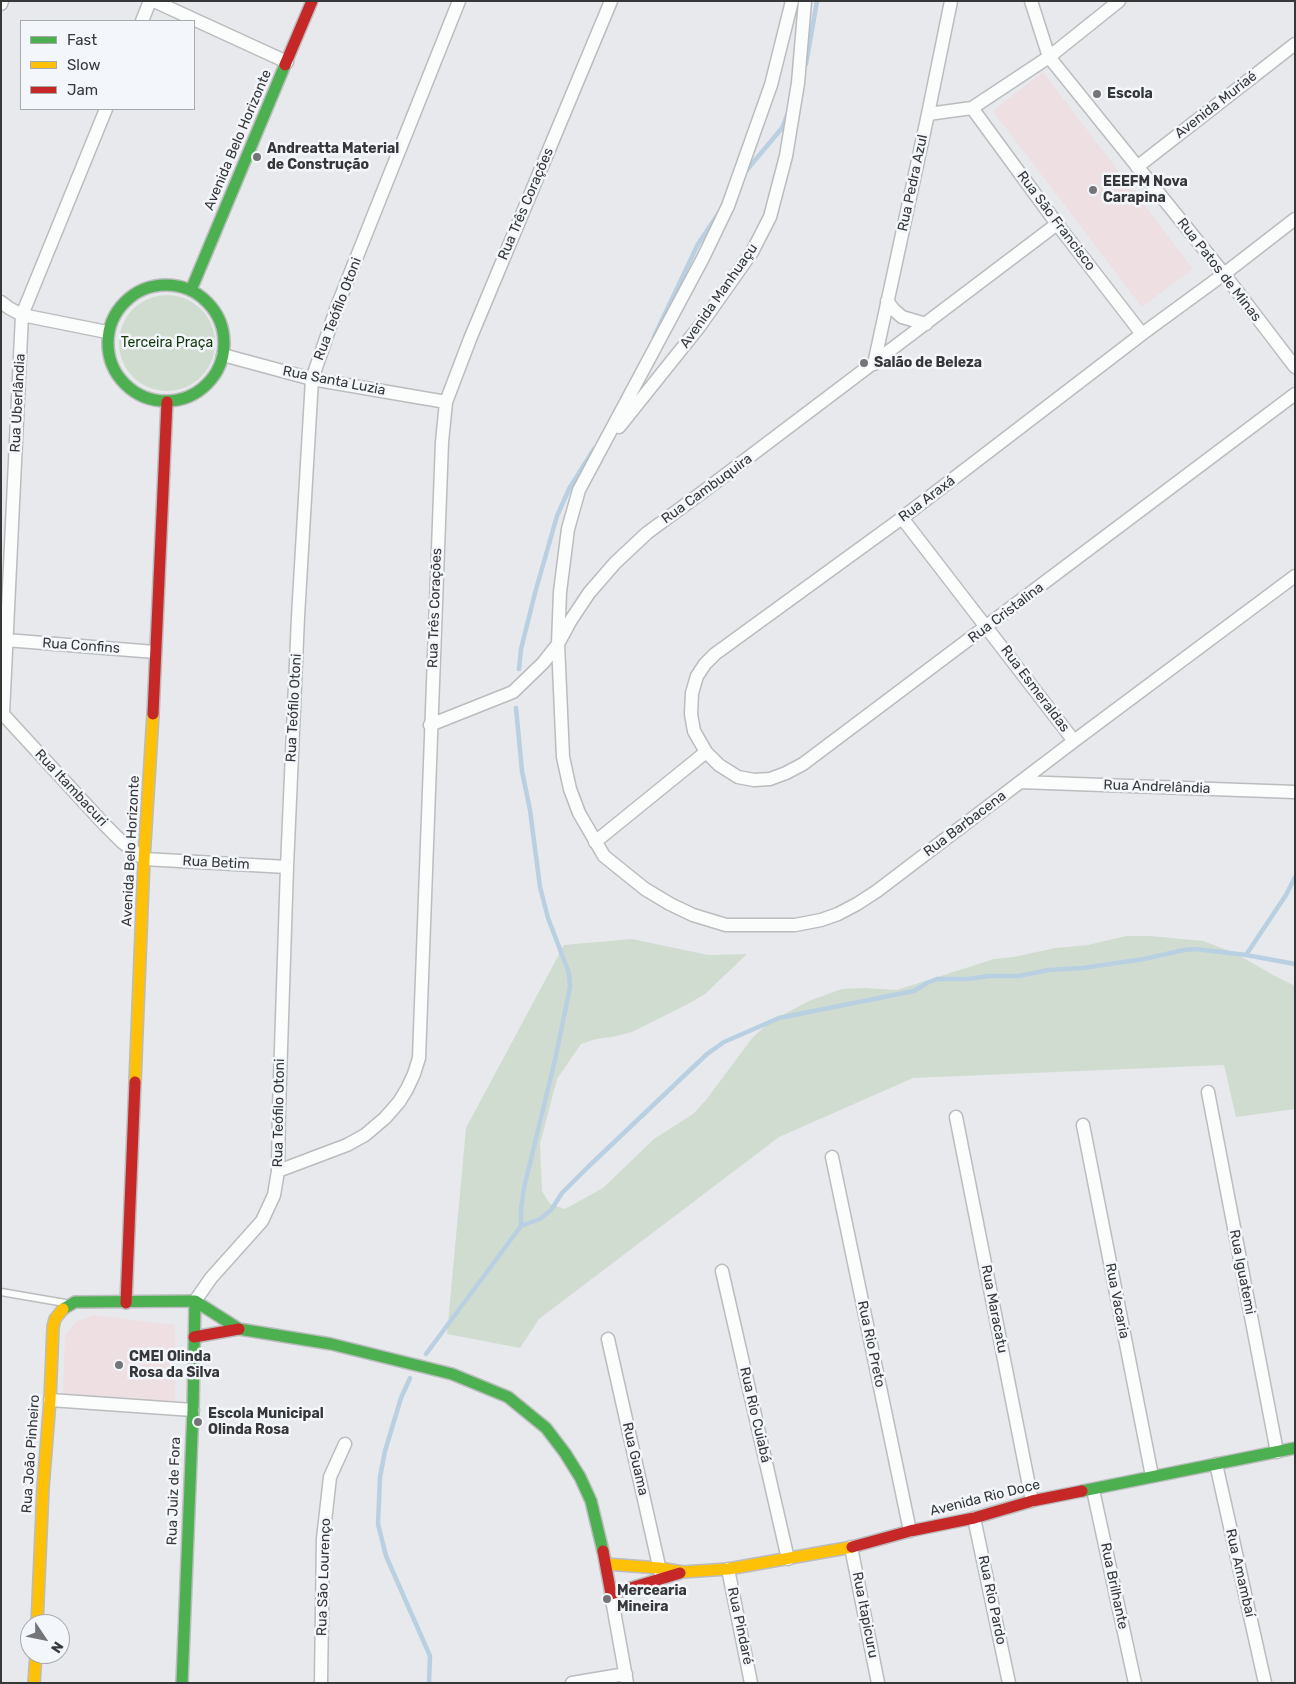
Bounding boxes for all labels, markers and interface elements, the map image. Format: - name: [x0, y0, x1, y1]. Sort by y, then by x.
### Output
- legend: [20, 20, 195, 110]
- text: Fast: [67, 31, 97, 49]
- text: Slow: [67, 56, 100, 74]
- street label: Avenida Belo Horizonte: [201, 67, 275, 213]
- street label: Avenida Muriaé: [1172, 68, 1260, 142]
- text: Jam: [67, 81, 98, 99]
- place label: Escola: [1107, 86, 1153, 102]
- marker: Escola: [1091, 88, 1103, 100]
- street label: Rua Pedra Azul: [895, 133, 931, 233]
- place label: Andreatta Material de Construção: [267, 141, 399, 174]
- street label: Rua Três Corações: [495, 145, 557, 263]
- marker: Andreatta Material de Construção: [251, 151, 263, 163]
- street label: Rua São Francisco: [1013, 168, 1099, 274]
- place label: EEEFM Nova Carapina: [1103, 174, 1188, 206]
- marker: EEEFM Nova Carapina: [1087, 184, 1099, 196]
- street label: Rua Patos de Minas: [1173, 215, 1265, 325]
- street label: Avenida Manhuaçu: [677, 240, 761, 352]
- street label: Rua Teófilo Otoni: [311, 255, 365, 363]
- park label: Terceira Praça: [121, 335, 213, 351]
- street label: Rua Uberlândia: [7, 353, 29, 453]
- place label: Salão de Beleza: [874, 355, 982, 371]
- marker: Salão de Beleza: [858, 357, 870, 369]
- street label: Rua Santa Luzia: [281, 363, 387, 399]
- street label: Rua Cambuquira: [658, 450, 756, 528]
- street label: Rua Araxá: [895, 472, 959, 526]
- street label: Rua Três Corações: [425, 548, 445, 668]
- street label: Rua Cristalina: [965, 579, 1047, 647]
- street label: Rua Confins: [42, 635, 120, 657]
- street label: Rua Esmeraldas: [997, 642, 1073, 736]
- street label: Rua Teófilo Otoni: [283, 653, 305, 763]
- street label: Rua Itambacuri: [31, 746, 111, 830]
- street label: Avenida Belo Horizonte: [119, 775, 143, 927]
- street label: Rua Andrelândia: [1103, 777, 1211, 797]
- street label: Rua Barbacena: [920, 788, 1010, 860]
- street label: Rua Betim: [182, 853, 250, 873]
- street label: Rua Teófilo Otoni: [270, 1059, 288, 1167]
- street label: Rua Iguatemi: [1226, 1228, 1258, 1316]
- street label: Rua Vacaria: [1101, 1262, 1133, 1340]
- street label: Rua Maracatu: [977, 1263, 1011, 1355]
- street label: Rua Rio Preto: [854, 1299, 888, 1389]
- place label: CMEI Olinda Rosa da Silva: [129, 1349, 220, 1381]
- marker: CMEI Olinda Rosa da Silva: [113, 1359, 125, 1371]
- street label: Rua Rio Cuiabá: [736, 1366, 774, 1464]
- street label: Rua João Pinheiro: [18, 1394, 44, 1514]
- place label: Escola Municipal Olinda Rosa: [208, 1406, 324, 1438]
- marker: Escola Municipal Olinda Rosa: [192, 1416, 204, 1428]
- street label: Rua Guama: [618, 1421, 652, 1497]
- street label: Rua Juiz de Fora: [164, 1436, 184, 1546]
- street label: Avenida Rio Doce: [928, 1476, 1042, 1520]
- street label: Rua São Lourenço: [314, 1518, 334, 1636]
- street label: Rua Amambaí: [1222, 1527, 1258, 1619]
- street label: Rua Brilhante: [1097, 1541, 1131, 1631]
- street label: Rua Rio Pardo: [974, 1554, 1010, 1646]
- street label: Rua Itapicuru: [848, 1570, 882, 1660]
- place label: Mercearia Mineira: [617, 1583, 687, 1615]
- street label: Rua Pindaré: [724, 1586, 756, 1666]
- marker: Mercearia Mineira: [601, 1593, 613, 1605]
- north arrow: [20, 1614, 70, 1664]
- text: N: [47, 1638, 67, 1656]

